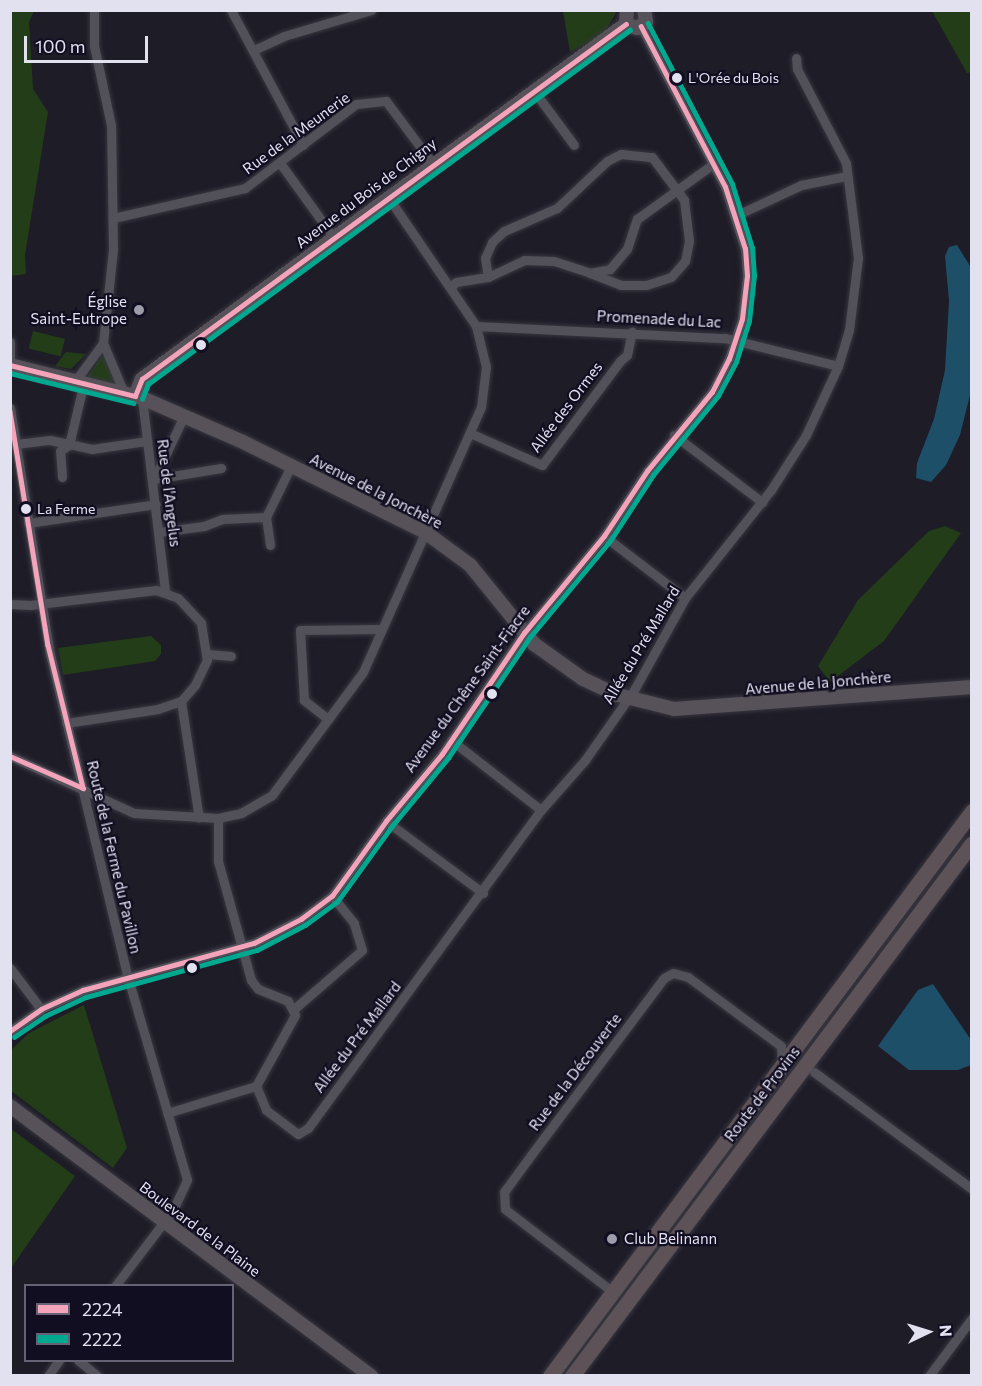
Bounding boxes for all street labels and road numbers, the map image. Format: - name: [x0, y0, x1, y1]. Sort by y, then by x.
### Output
- street label: Rue de la Meunerie: [239, 88, 353, 178]
- street label: Avenue du Bois de Chigny: [292, 134, 440, 252]
- street label: Promenade du Lac: [596, 307, 722, 331]
- street label: Allée des Ormes: [526, 358, 606, 456]
- street label: Rue de l'Angelus: [153, 438, 185, 548]
- street label: Avenue de la Jonchère: [307, 450, 445, 532]
- street label: Allée du Pré Mallard: [599, 583, 683, 707]
- street label: Avenue du Chêne Saint-Fiacre: [400, 602, 534, 776]
- street label: Avenue de la Jonchère: [744, 668, 892, 698]
- street label: Route de la Ferme du Pavillon: [83, 759, 145, 955]
- street label: Allée du Pré Mallard: [309, 978, 405, 1096]
- street label: Rue de la Découverte: [525, 1010, 625, 1134]
- street label: Route de Provins: [721, 1043, 803, 1145]
- street label: Boulevard de la Plaine: [136, 1178, 264, 1280]

